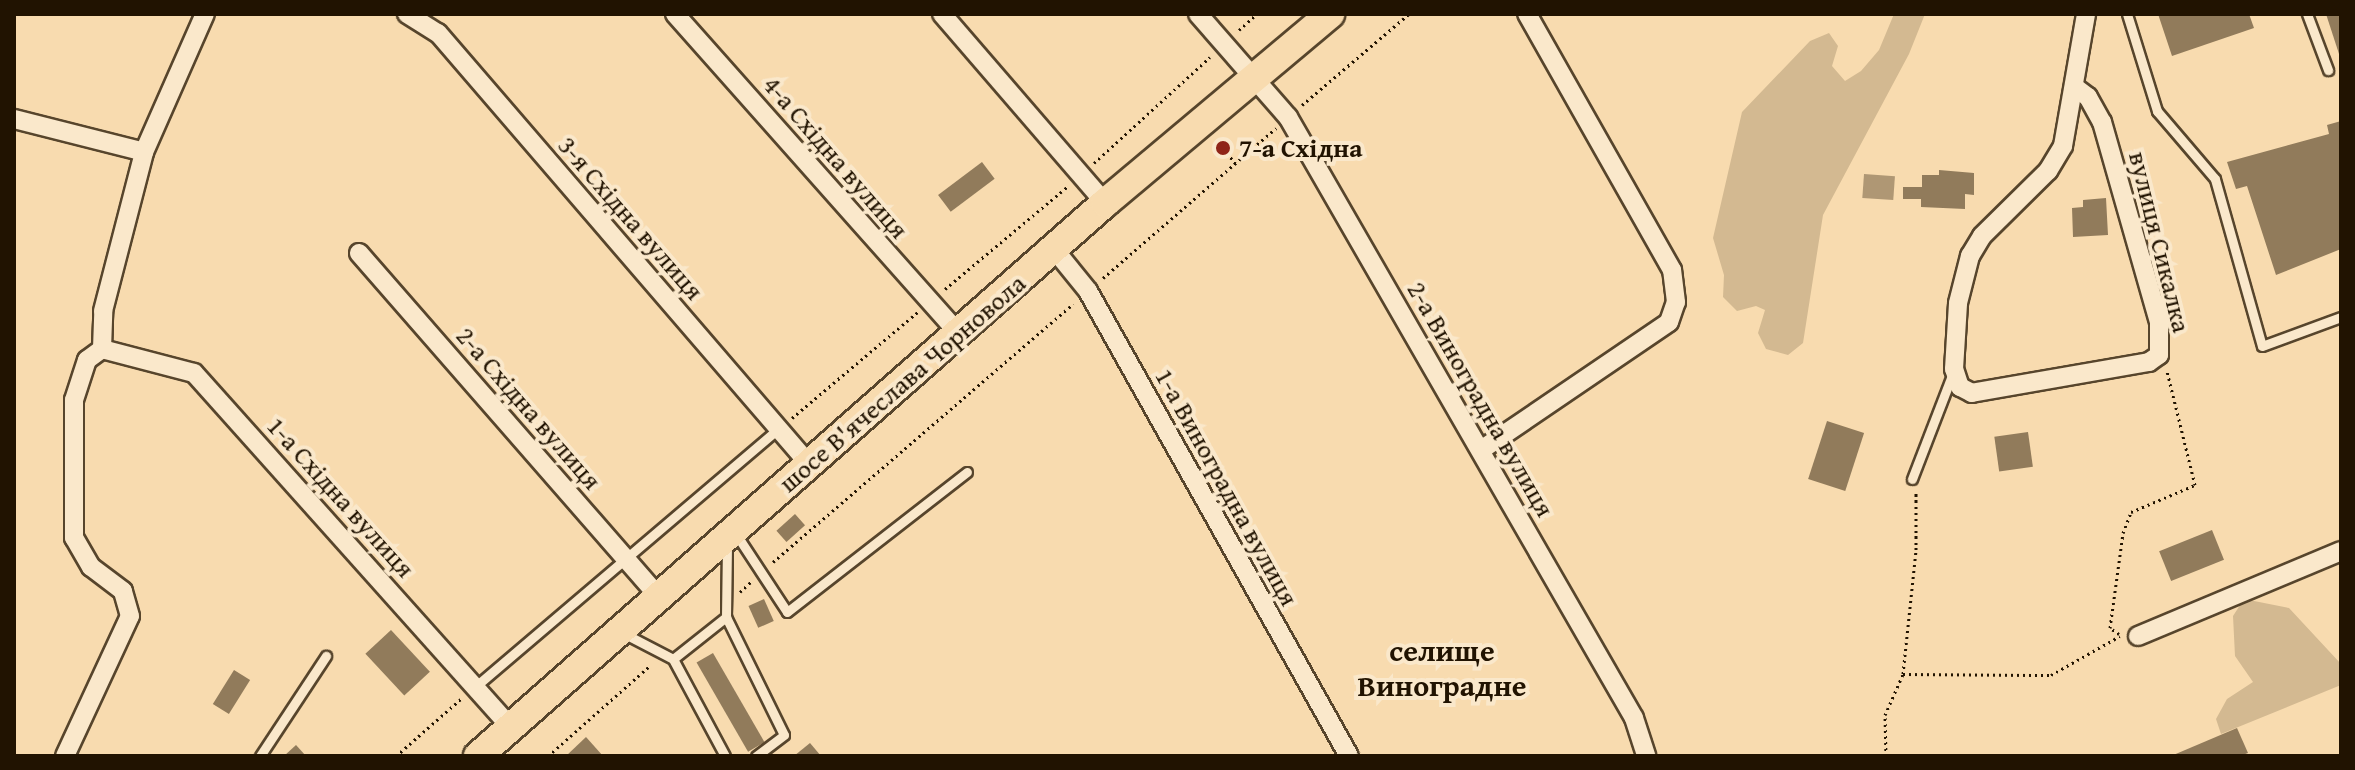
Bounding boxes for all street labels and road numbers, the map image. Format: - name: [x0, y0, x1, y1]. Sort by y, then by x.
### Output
- street label: 4-а Східна вулиця: [757, 69, 915, 245]
- street label: 3-я Східна вулиця: [552, 130, 710, 306]
- street label: вулиця Сикалка: [2122, 148, 2198, 336]
- street label: шосе В'ячеслава Чорновола: [772, 267, 1032, 499]
- street label: 2-а Виноградна вулиця: [1401, 276, 1561, 522]
- street label: 2-а Східна вулиця: [450, 320, 608, 496]
- street label: 1-а Виноградна вулиця: [1149, 363, 1305, 611]
- street label: 1-а Східна вулиця: [261, 410, 421, 584]

